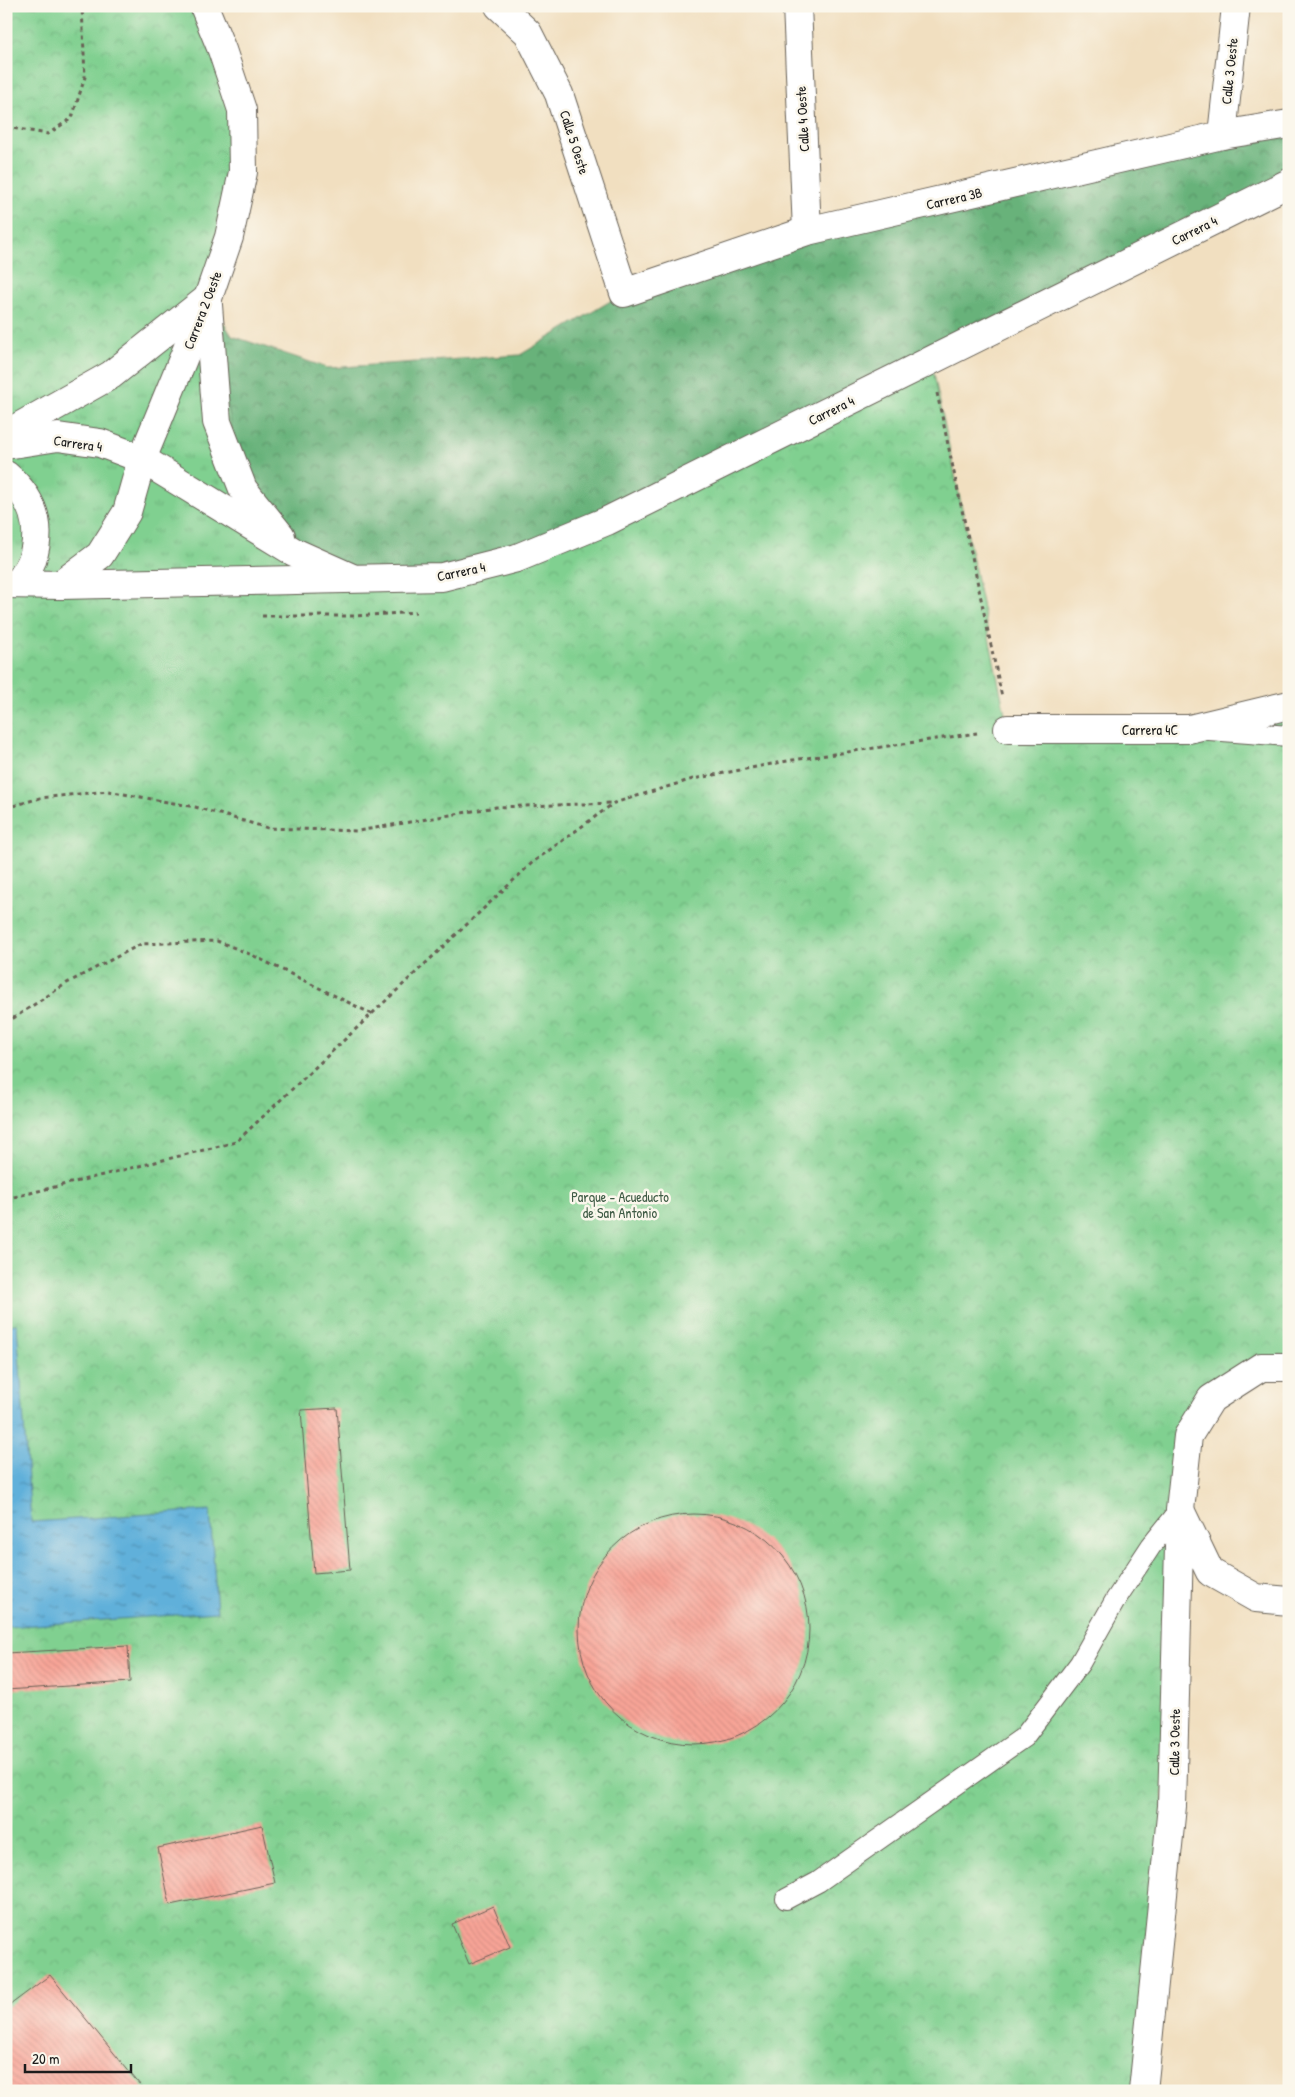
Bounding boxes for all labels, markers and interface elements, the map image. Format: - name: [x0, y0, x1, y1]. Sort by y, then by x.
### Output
- street label: Calle 3 Oeste: [1216, 36, 1242, 105]
- street label: Calle 4 Oeste: [791, 85, 813, 152]
- street label: Calle 5 Oeste: [556, 108, 594, 177]
- street label: Carrera 3B: [924, 182, 984, 214]
- street label: Carrera 4: [1168, 211, 1220, 249]
- street label: Carrera 2 Oeste: [178, 268, 226, 352]
- street label: Carrera 4: [805, 391, 857, 429]
- street label: Carrera 4: [52, 430, 104, 456]
- street label: Carrera 4: [435, 557, 487, 585]
- street label: Carrera 4C: [1122, 720, 1179, 739]
- park label: Parque - Acueducto de San Antonio: [571, 1187, 669, 1222]
- street label: Calle 3 Oeste: [1164, 1708, 1184, 1775]
- scale bar: [25, 2042, 131, 2074]
- text: 20 m: [32, 2048, 59, 2069]

